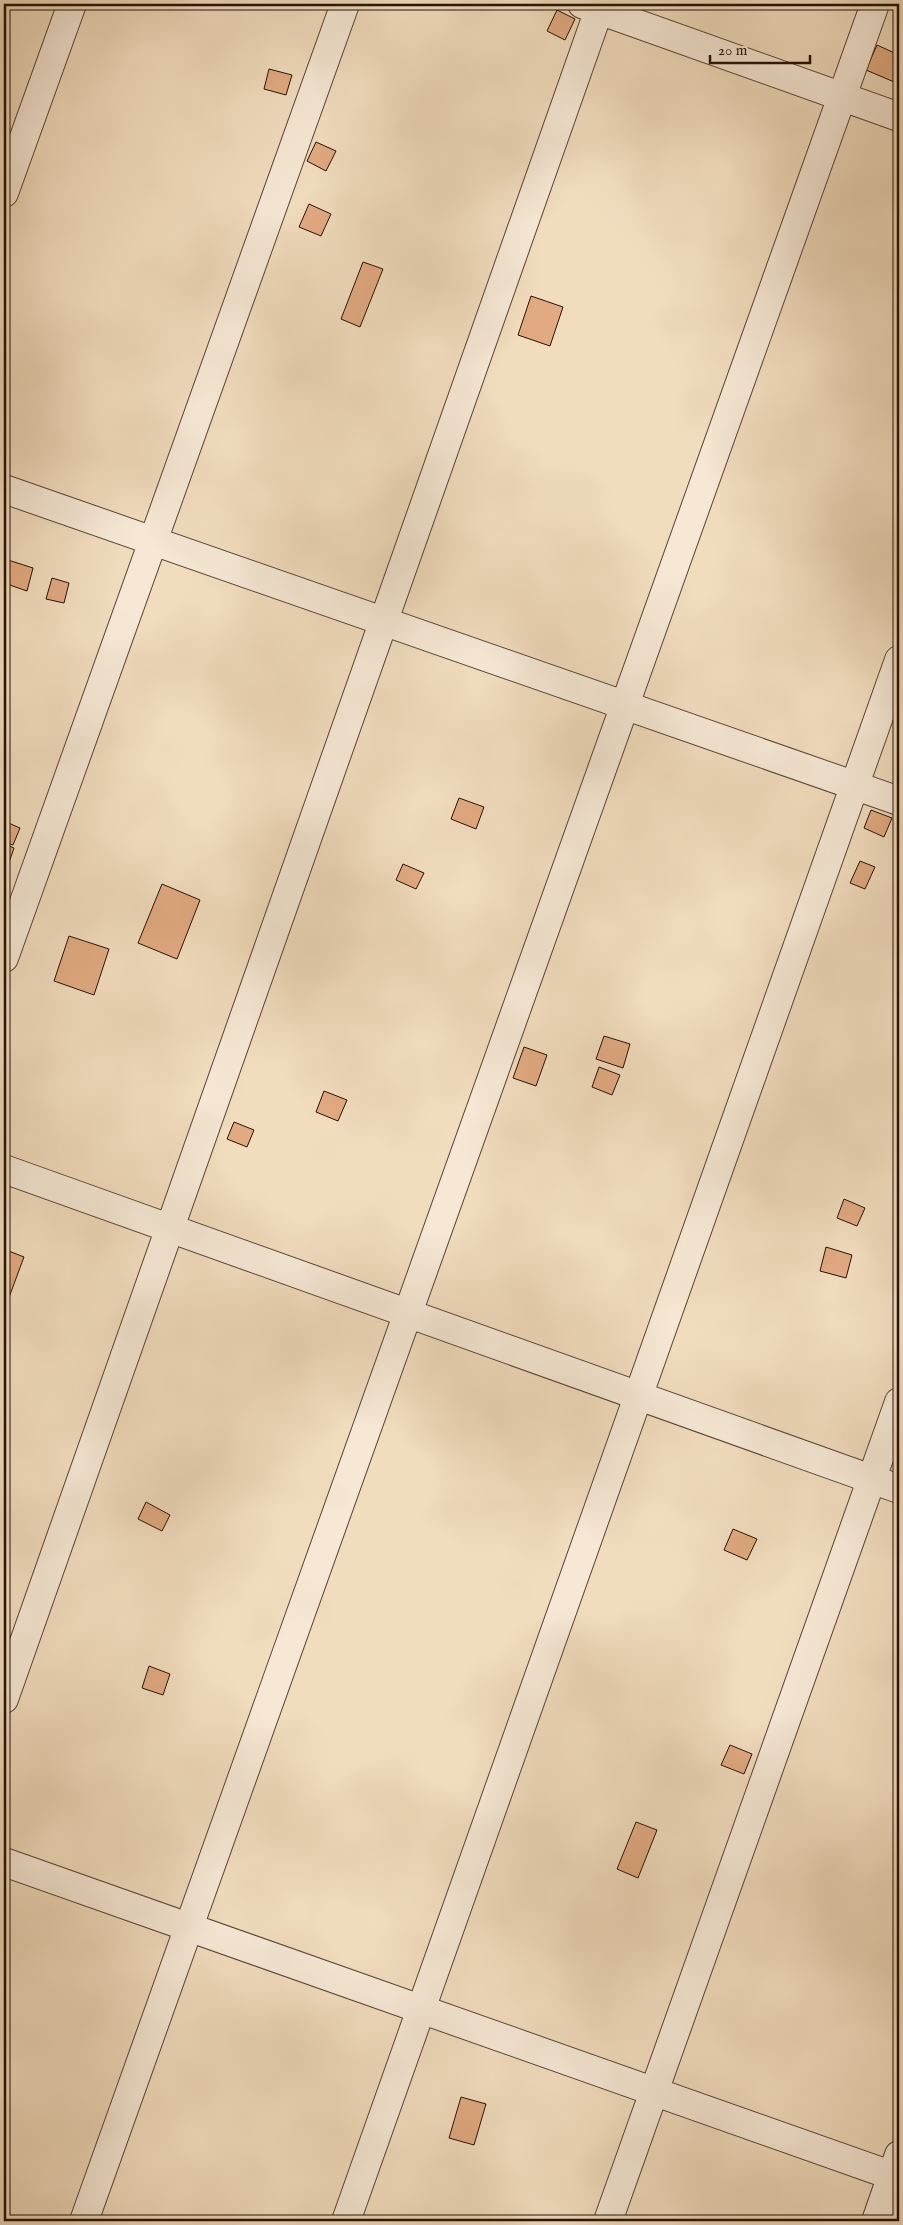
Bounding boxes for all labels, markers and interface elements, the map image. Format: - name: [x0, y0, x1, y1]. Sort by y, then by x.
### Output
- scale bar: [710, 32, 810, 64]
- text: 20 m: [718, 41, 748, 60]

